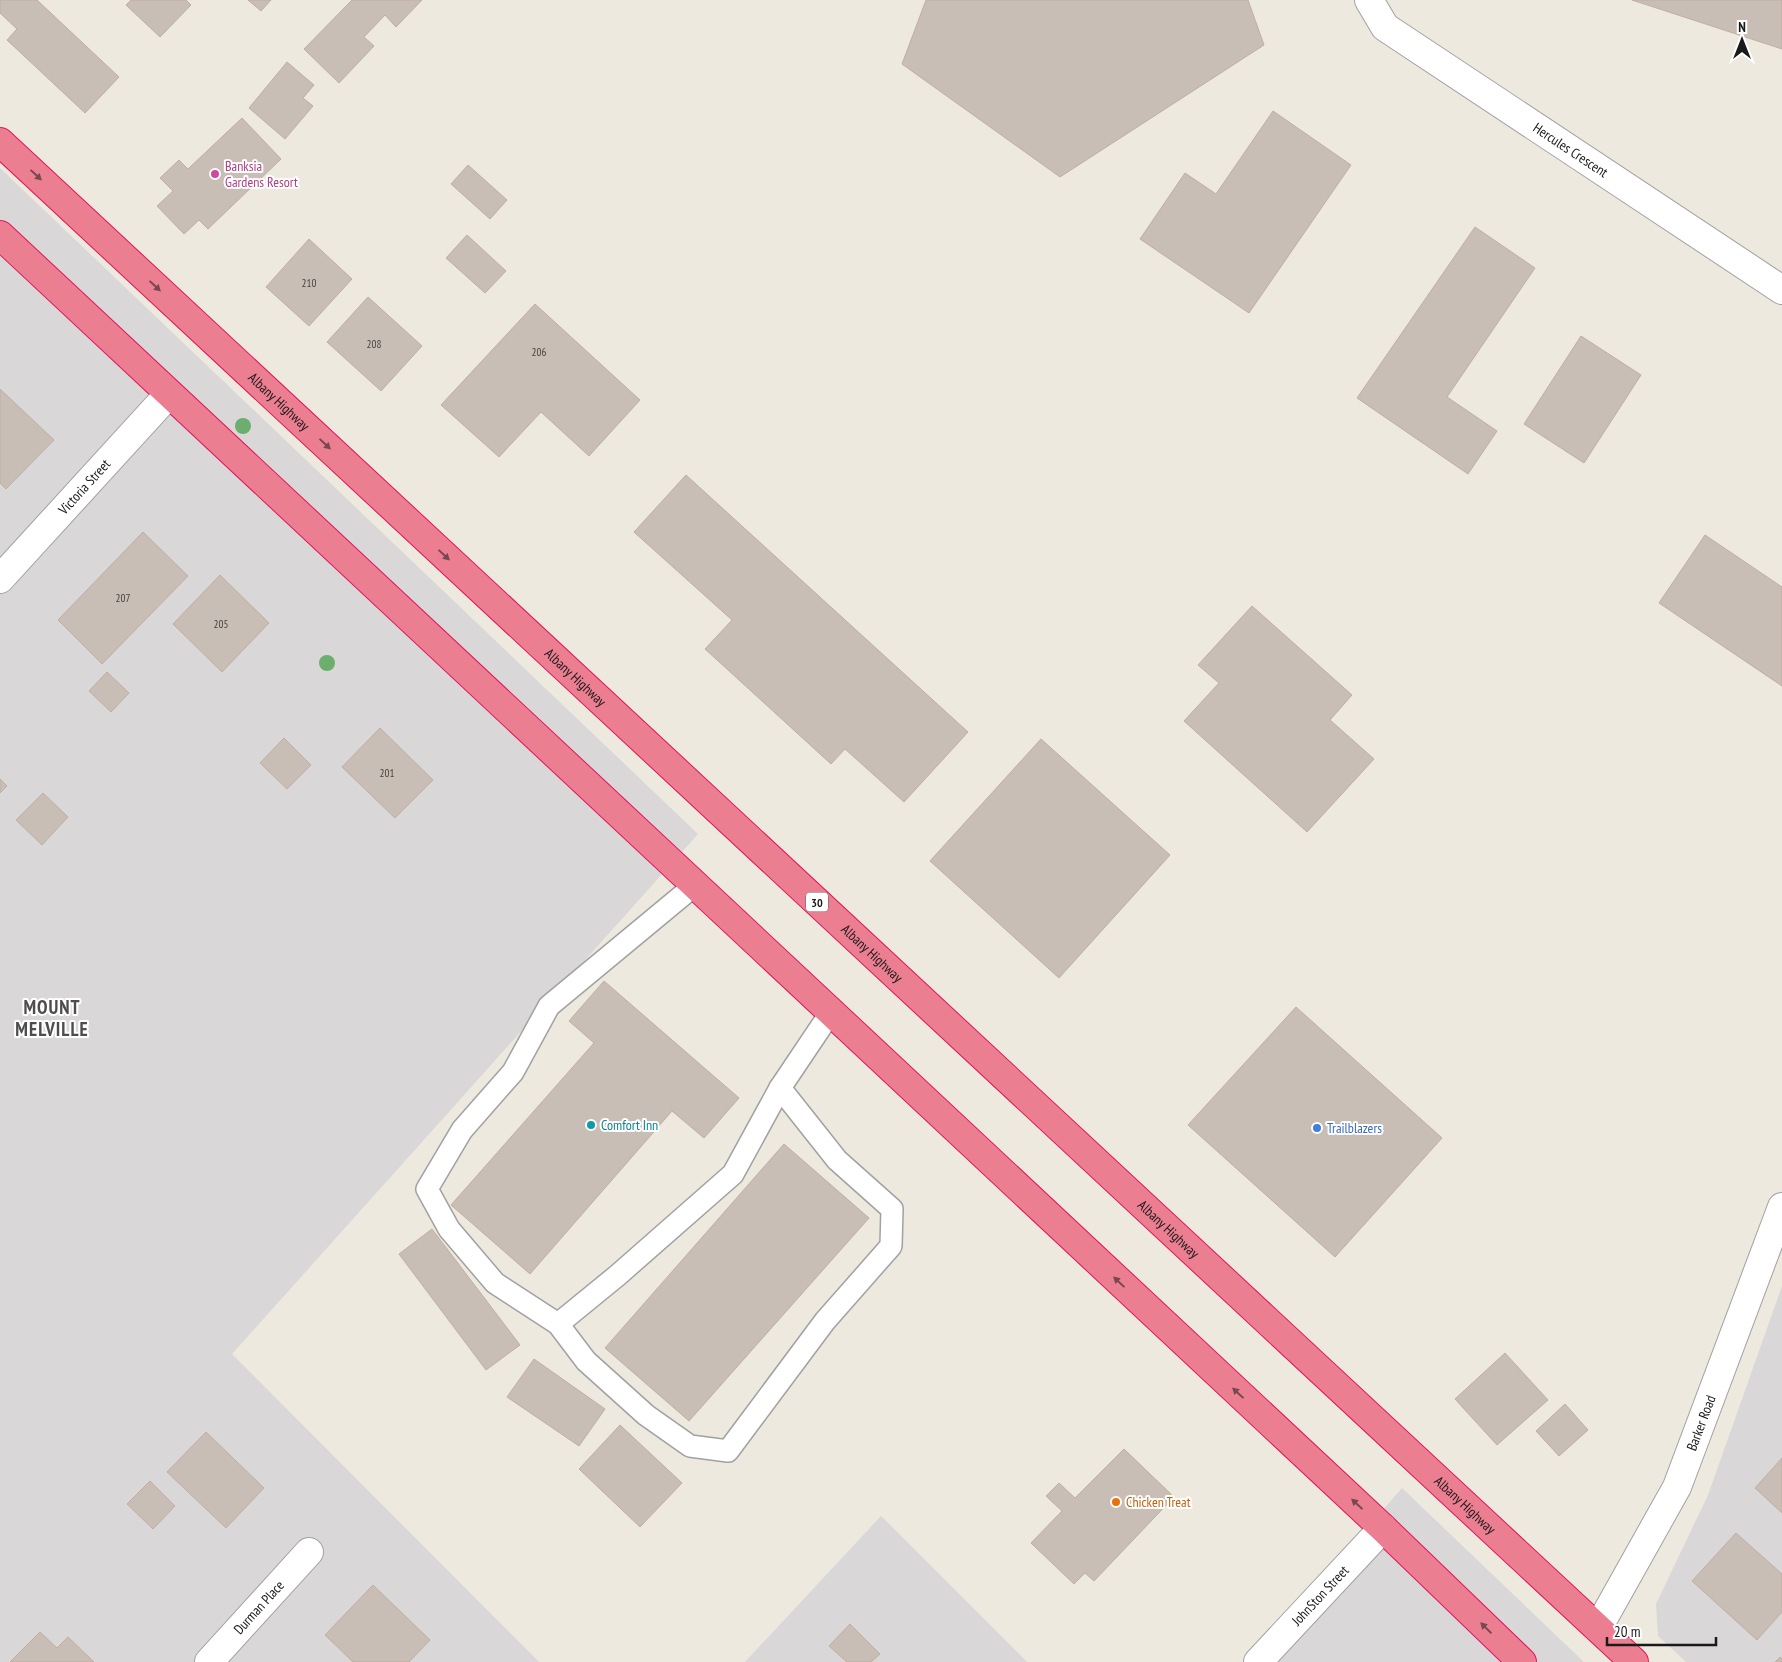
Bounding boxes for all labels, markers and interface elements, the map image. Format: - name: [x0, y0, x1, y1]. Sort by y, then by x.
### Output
- north arrow: [1717, 15, 1767, 65]
- text: N: [1738, 18, 1746, 36]
- street label: Hercules Crescent: [1530, 119, 1612, 181]
- place label: Banksia Gardens Resort: [225, 157, 298, 191]
- marker: Banksia Gardens Resort: [209, 168, 221, 180]
- one-way arrow: [29, 170, 42, 181]
- house number: 210: [302, 276, 316, 290]
- one-way arrow: [148, 280, 160, 292]
- house number: 208: [367, 337, 381, 351]
- house number: 206: [532, 345, 546, 359]
- street label: Albany Highway: [244, 369, 314, 435]
- one-way arrow: [319, 438, 331, 450]
- street label: Victoria Street: [54, 455, 114, 519]
- one-way arrow: [438, 549, 450, 561]
- house number: 207: [116, 591, 130, 605]
- house number: 205: [214, 617, 228, 631]
- street label: Albany Highway: [541, 644, 611, 711]
- house number: 201: [380, 766, 394, 780]
- road number: 30: [806, 892, 828, 912]
- street label: Albany Highway: [838, 920, 907, 987]
- district label: MOUNT MELVILLE: [15, 995, 89, 1041]
- place label: Comfort Inn: [601, 1116, 658, 1134]
- marker: Comfort Inn: [585, 1119, 597, 1131]
- place label: Trailblazers: [1327, 1119, 1382, 1137]
- marker: Trailblazers: [1311, 1122, 1323, 1134]
- street label: Albany Highway: [1134, 1196, 1204, 1263]
- one-way arrow: [1113, 1276, 1125, 1288]
- one-way arrow: [1232, 1387, 1244, 1399]
- street label: Barker Road: [1682, 1393, 1720, 1453]
- street label: Albany Highway: [1431, 1472, 1500, 1538]
- place label: Chicken Treat: [1126, 1493, 1191, 1511]
- marker: Chicken Treat: [1110, 1496, 1122, 1508]
- one-way arrow: [1351, 1498, 1363, 1510]
- street label: JohnSton Street: [1287, 1562, 1353, 1630]
- street label: Durman Place: [230, 1576, 288, 1638]
- scale bar: [1607, 1614, 1716, 1646]
- one-way arrow: [1481, 1622, 1493, 1634]
- text: 20 m: [1614, 1622, 1640, 1641]

